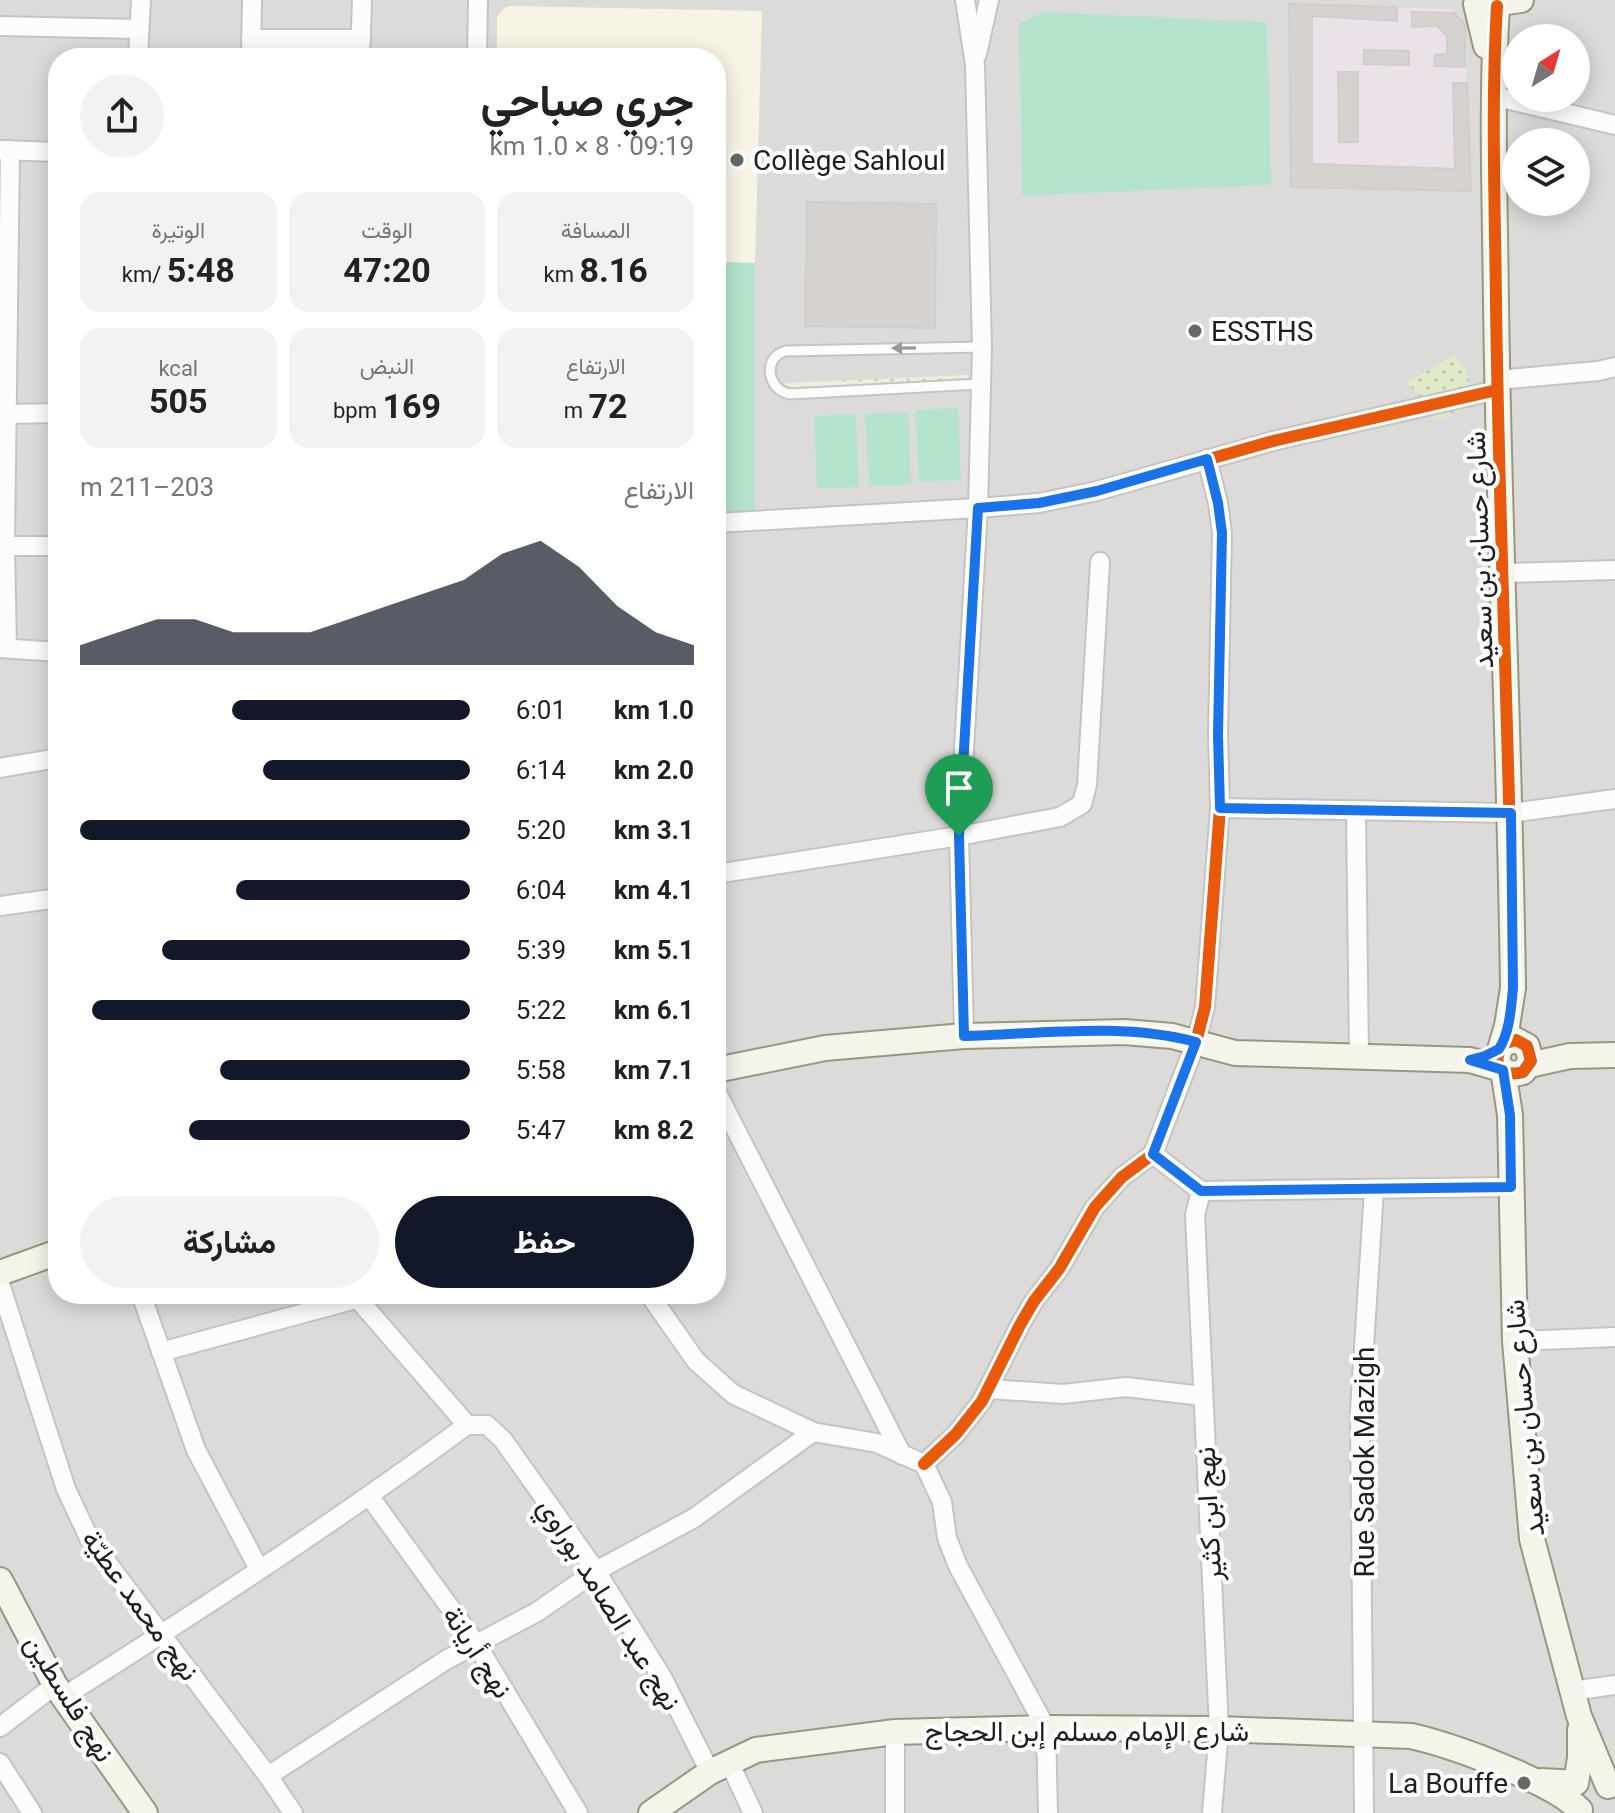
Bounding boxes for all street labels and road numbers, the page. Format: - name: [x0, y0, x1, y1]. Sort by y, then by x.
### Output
- street label: شارع حسان بن سعيد: [1459, 431, 1502, 669]
- street label: شارع حسان بن سعيد: [1498, 1298, 1553, 1538]
- street label: Rue Sadok Mazigh: [1348, 1347, 1381, 1577]
- street label: نهج ابن كثير: [1189, 1446, 1232, 1583]
- street label: نهج عبد الصامد بوراوي: [526, 1492, 688, 1720]
- street label: نهج محمد عطيّة: [72, 1524, 206, 1689]
- street label: نهج أريانة: [433, 1600, 519, 1706]
- street label: نهج فلسطين: [15, 1629, 122, 1770]
- street label: شارع اﻹمام مسلم إبن الحجاج: [925, 1715, 1249, 1750]

